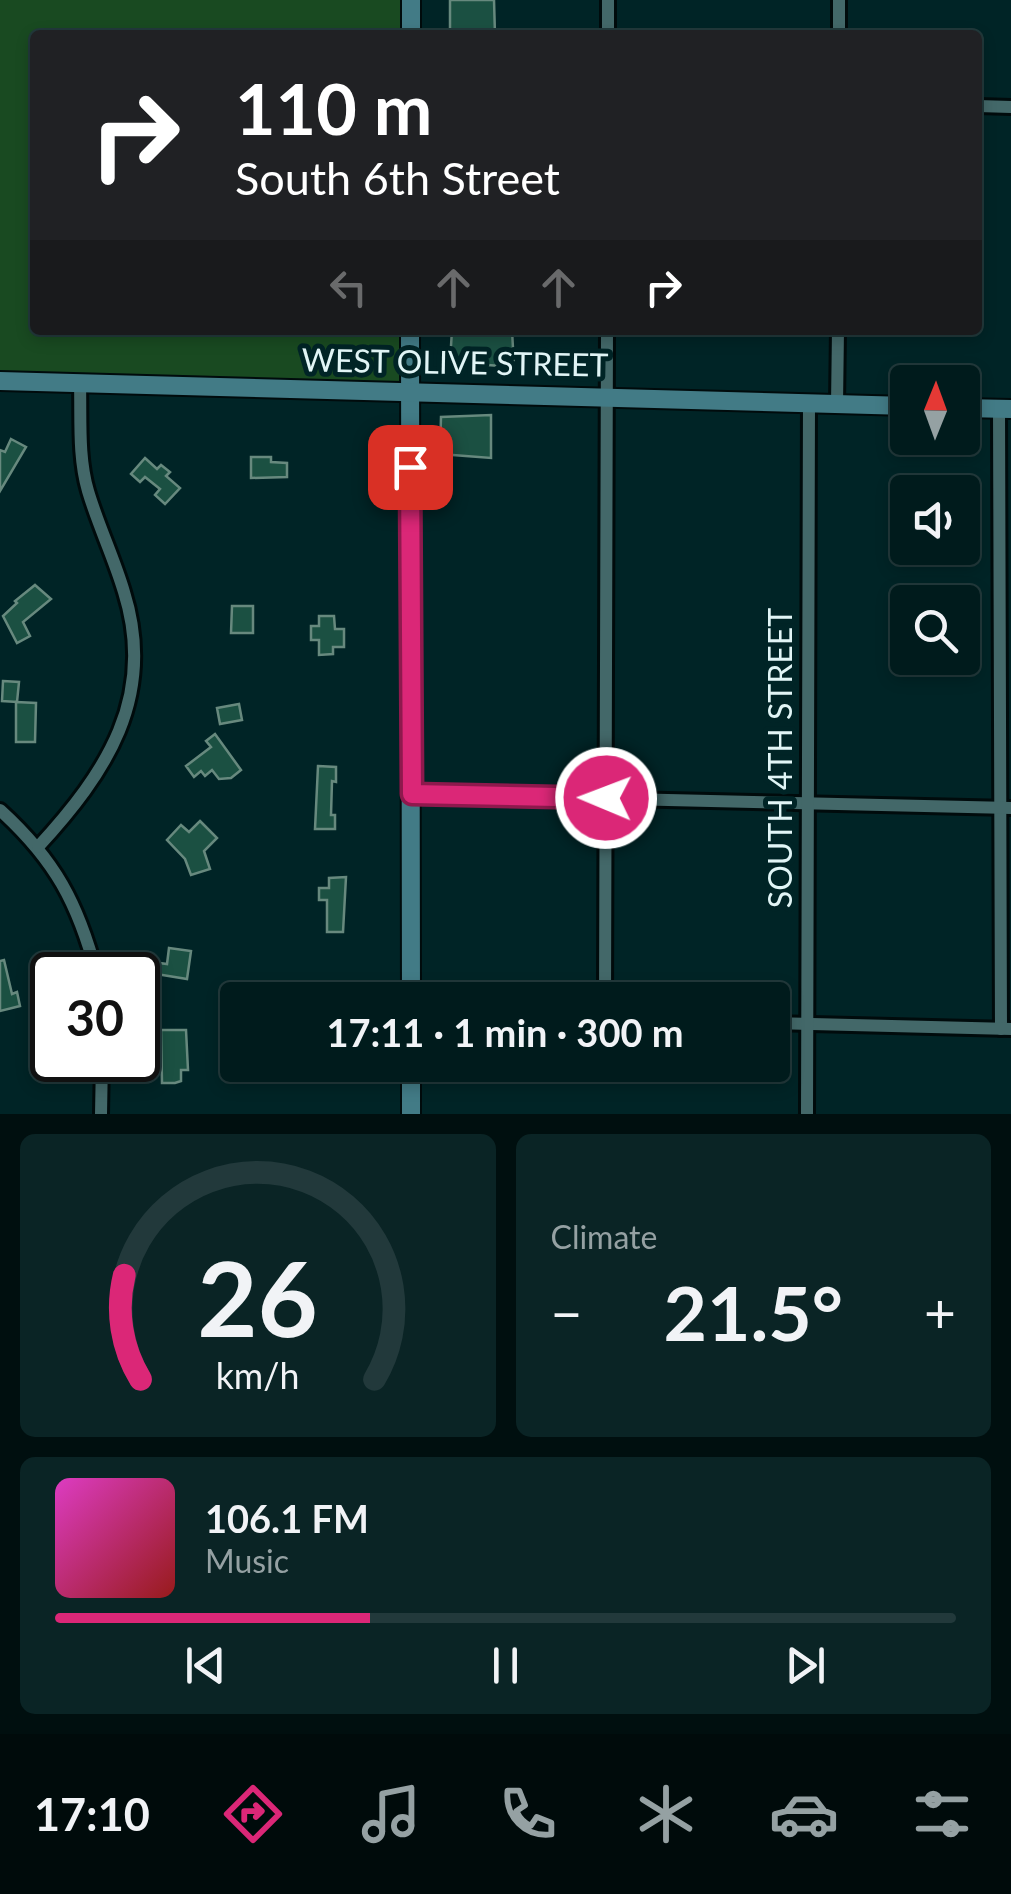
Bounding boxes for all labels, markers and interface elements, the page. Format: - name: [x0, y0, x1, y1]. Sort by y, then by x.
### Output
- text: 110 m: [235, 66, 432, 150]
- icon: right: [70, 70, 200, 200]
- text: South 6th Street: [235, 151, 560, 205]
- icon: left: [321, 260, 376, 315]
- icon: ahead: [426, 260, 481, 315]
- icon: ahead: [531, 260, 586, 315]
- icon: right: [636, 260, 691, 315]
- street label: WEST OLIVE STREET: [301, 339, 609, 384]
- north arrow: [890, 365, 980, 455]
- map controls: [890, 365, 980, 675]
- pin: [368, 425, 453, 510]
- icon: arrive: [383, 440, 438, 495]
- button: sound: [890, 475, 980, 565]
- button: search: [890, 585, 980, 675]
- street label: SOUTH 4TH STREET: [760, 608, 799, 908]
- position arrow: [554, 746, 658, 850]
- speed limit sign: 30: [30, 952, 160, 1082]
- text: 17:11 · 1 min · 300 m: [326, 1009, 684, 1055]
- text: Climate: [551, 1217, 657, 1256]
- text: 26: [197, 1234, 318, 1359]
- text: 21.5°: [664, 1267, 843, 1357]
- text: −: [551, 1279, 582, 1345]
- text: +: [924, 1279, 956, 1345]
- text: km/h: [216, 1354, 300, 1397]
- text: 106.1 FM: [205, 1495, 369, 1541]
- text: Music: [205, 1541, 289, 1580]
- icon: previous: [178, 1638, 233, 1693]
- icon: pause: [478, 1638, 533, 1693]
- icon: next: [778, 1638, 833, 1693]
- icon: directions: [218, 1779, 288, 1849]
- icon: music: [356, 1779, 426, 1849]
- icon: phone: [493, 1779, 563, 1849]
- icon: climate: [631, 1779, 701, 1849]
- icon: car: [769, 1779, 839, 1849]
- icon: filters: [907, 1779, 977, 1849]
- text: 17:10: [34, 1787, 150, 1841]

